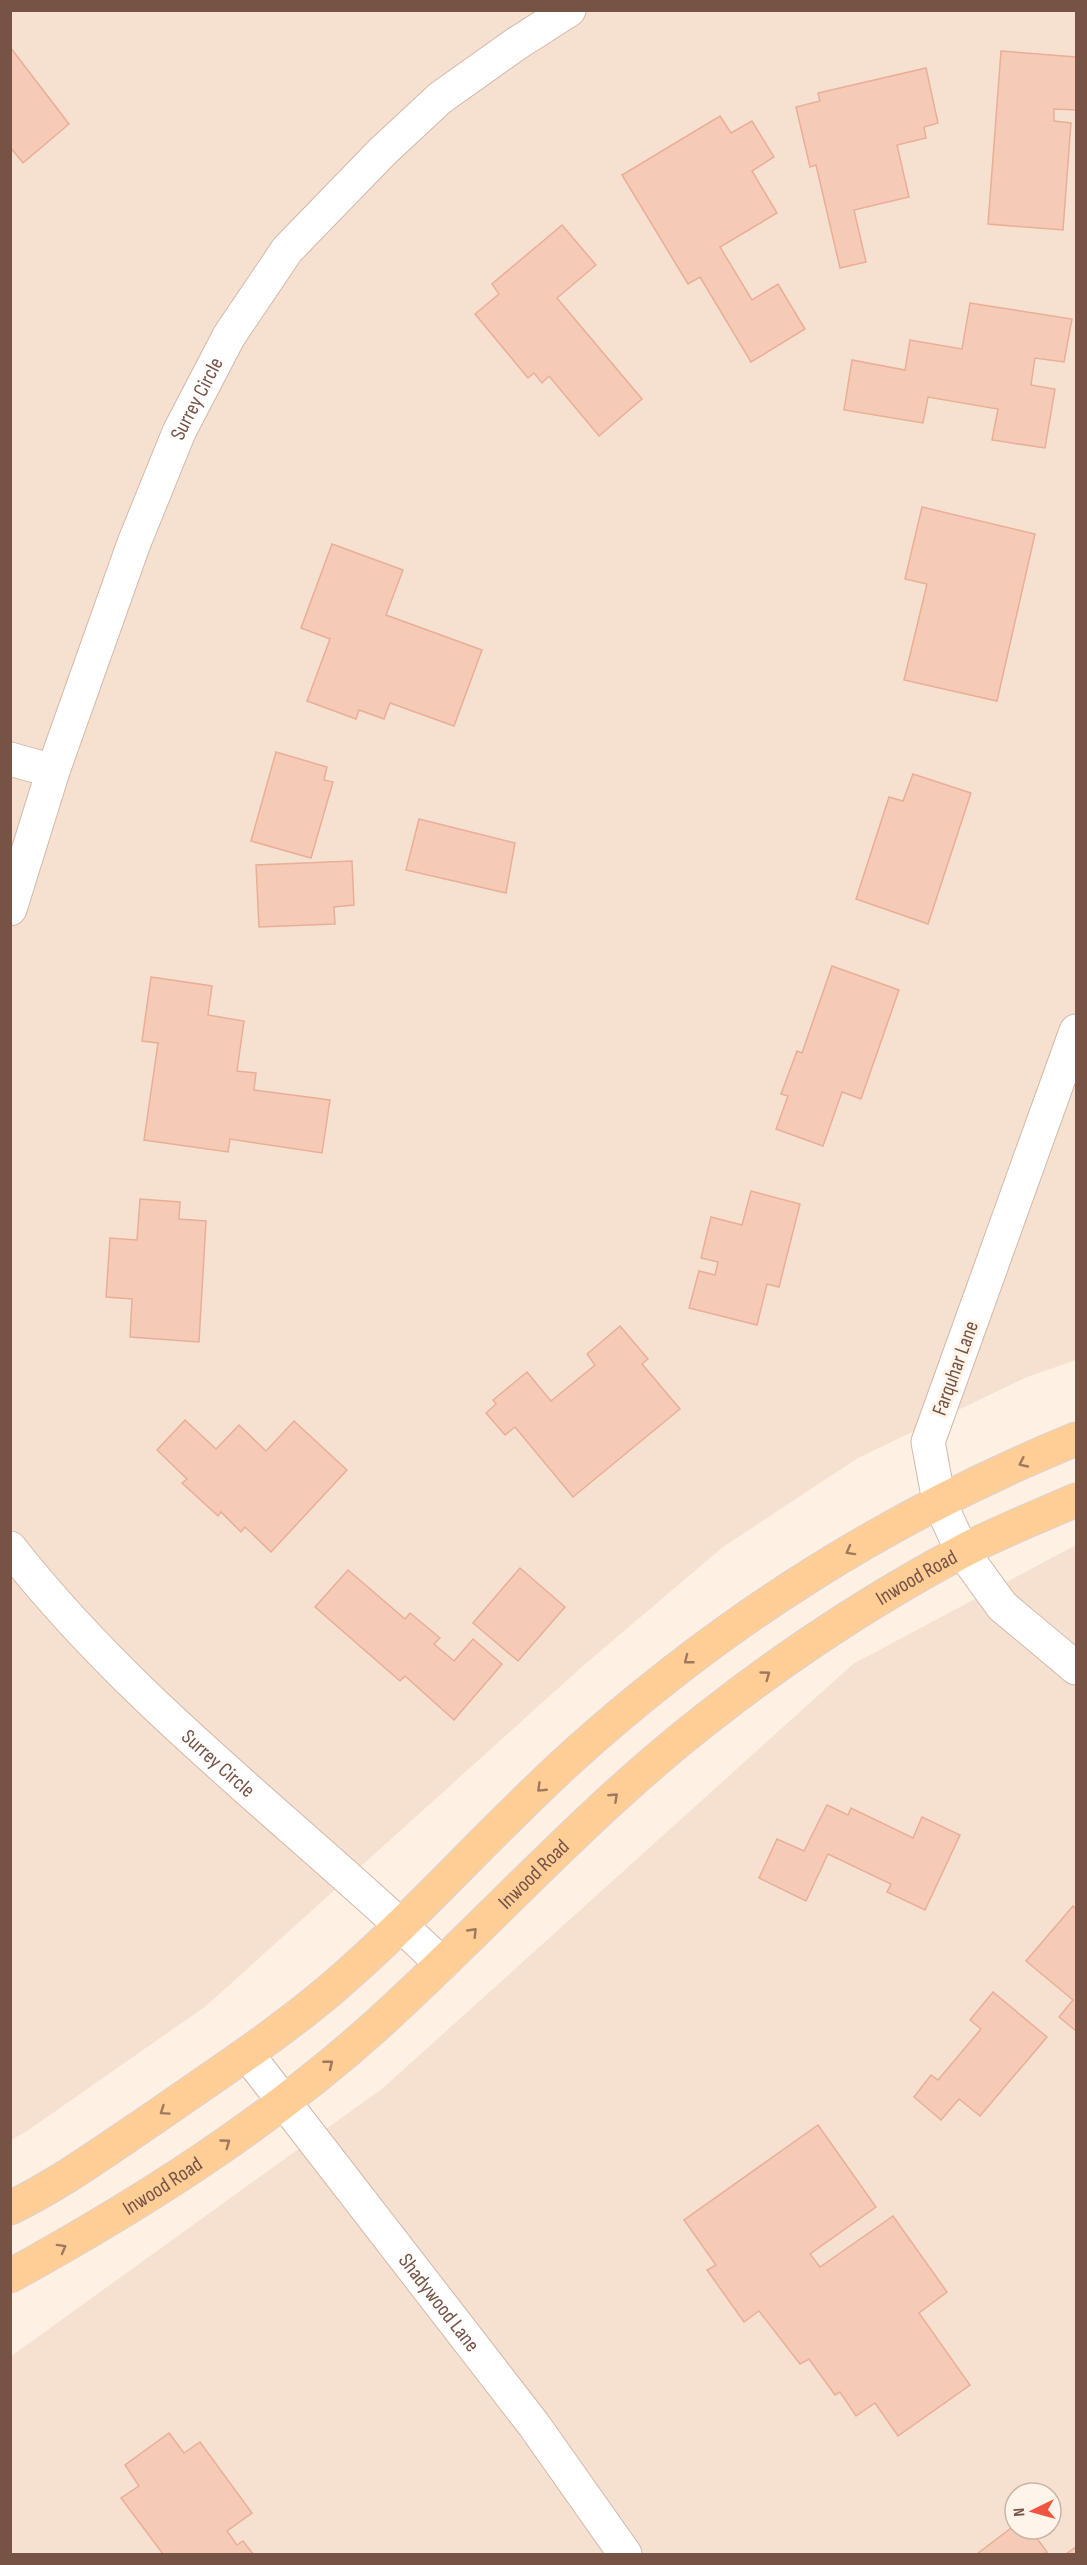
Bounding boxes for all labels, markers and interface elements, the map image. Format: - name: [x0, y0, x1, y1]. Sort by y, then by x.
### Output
- street label: Surrey Circle: [165, 353, 229, 444]
- street label: Farquhar Lane: [927, 1318, 984, 1419]
- one-way arrow: [1019, 1455, 1030, 1467]
- one-way arrow: [845, 1544, 856, 1555]
- street label: Inwood Road: [871, 1545, 961, 1611]
- one-way arrow: [684, 1653, 695, 1664]
- one-way arrow: [759, 1671, 770, 1682]
- street label: Surrey Circle: [176, 1724, 260, 1803]
- one-way arrow: [537, 1780, 548, 1791]
- one-way arrow: [607, 1793, 617, 1804]
- street label: Inwood Road: [493, 1834, 575, 1915]
- one-way arrow: [466, 1929, 477, 1940]
- one-way arrow: [323, 2060, 334, 2071]
- one-way arrow: [160, 2104, 171, 2115]
- one-way arrow: [219, 2140, 230, 2151]
- street label: Inwood Road: [118, 2152, 207, 2221]
- one-way arrow: [56, 2244, 66, 2255]
- street label: Shadywood Lane: [393, 2249, 485, 2357]
- north arrow: [1003, 2481, 1063, 2541]
- text: N: [1010, 2507, 1029, 2517]

